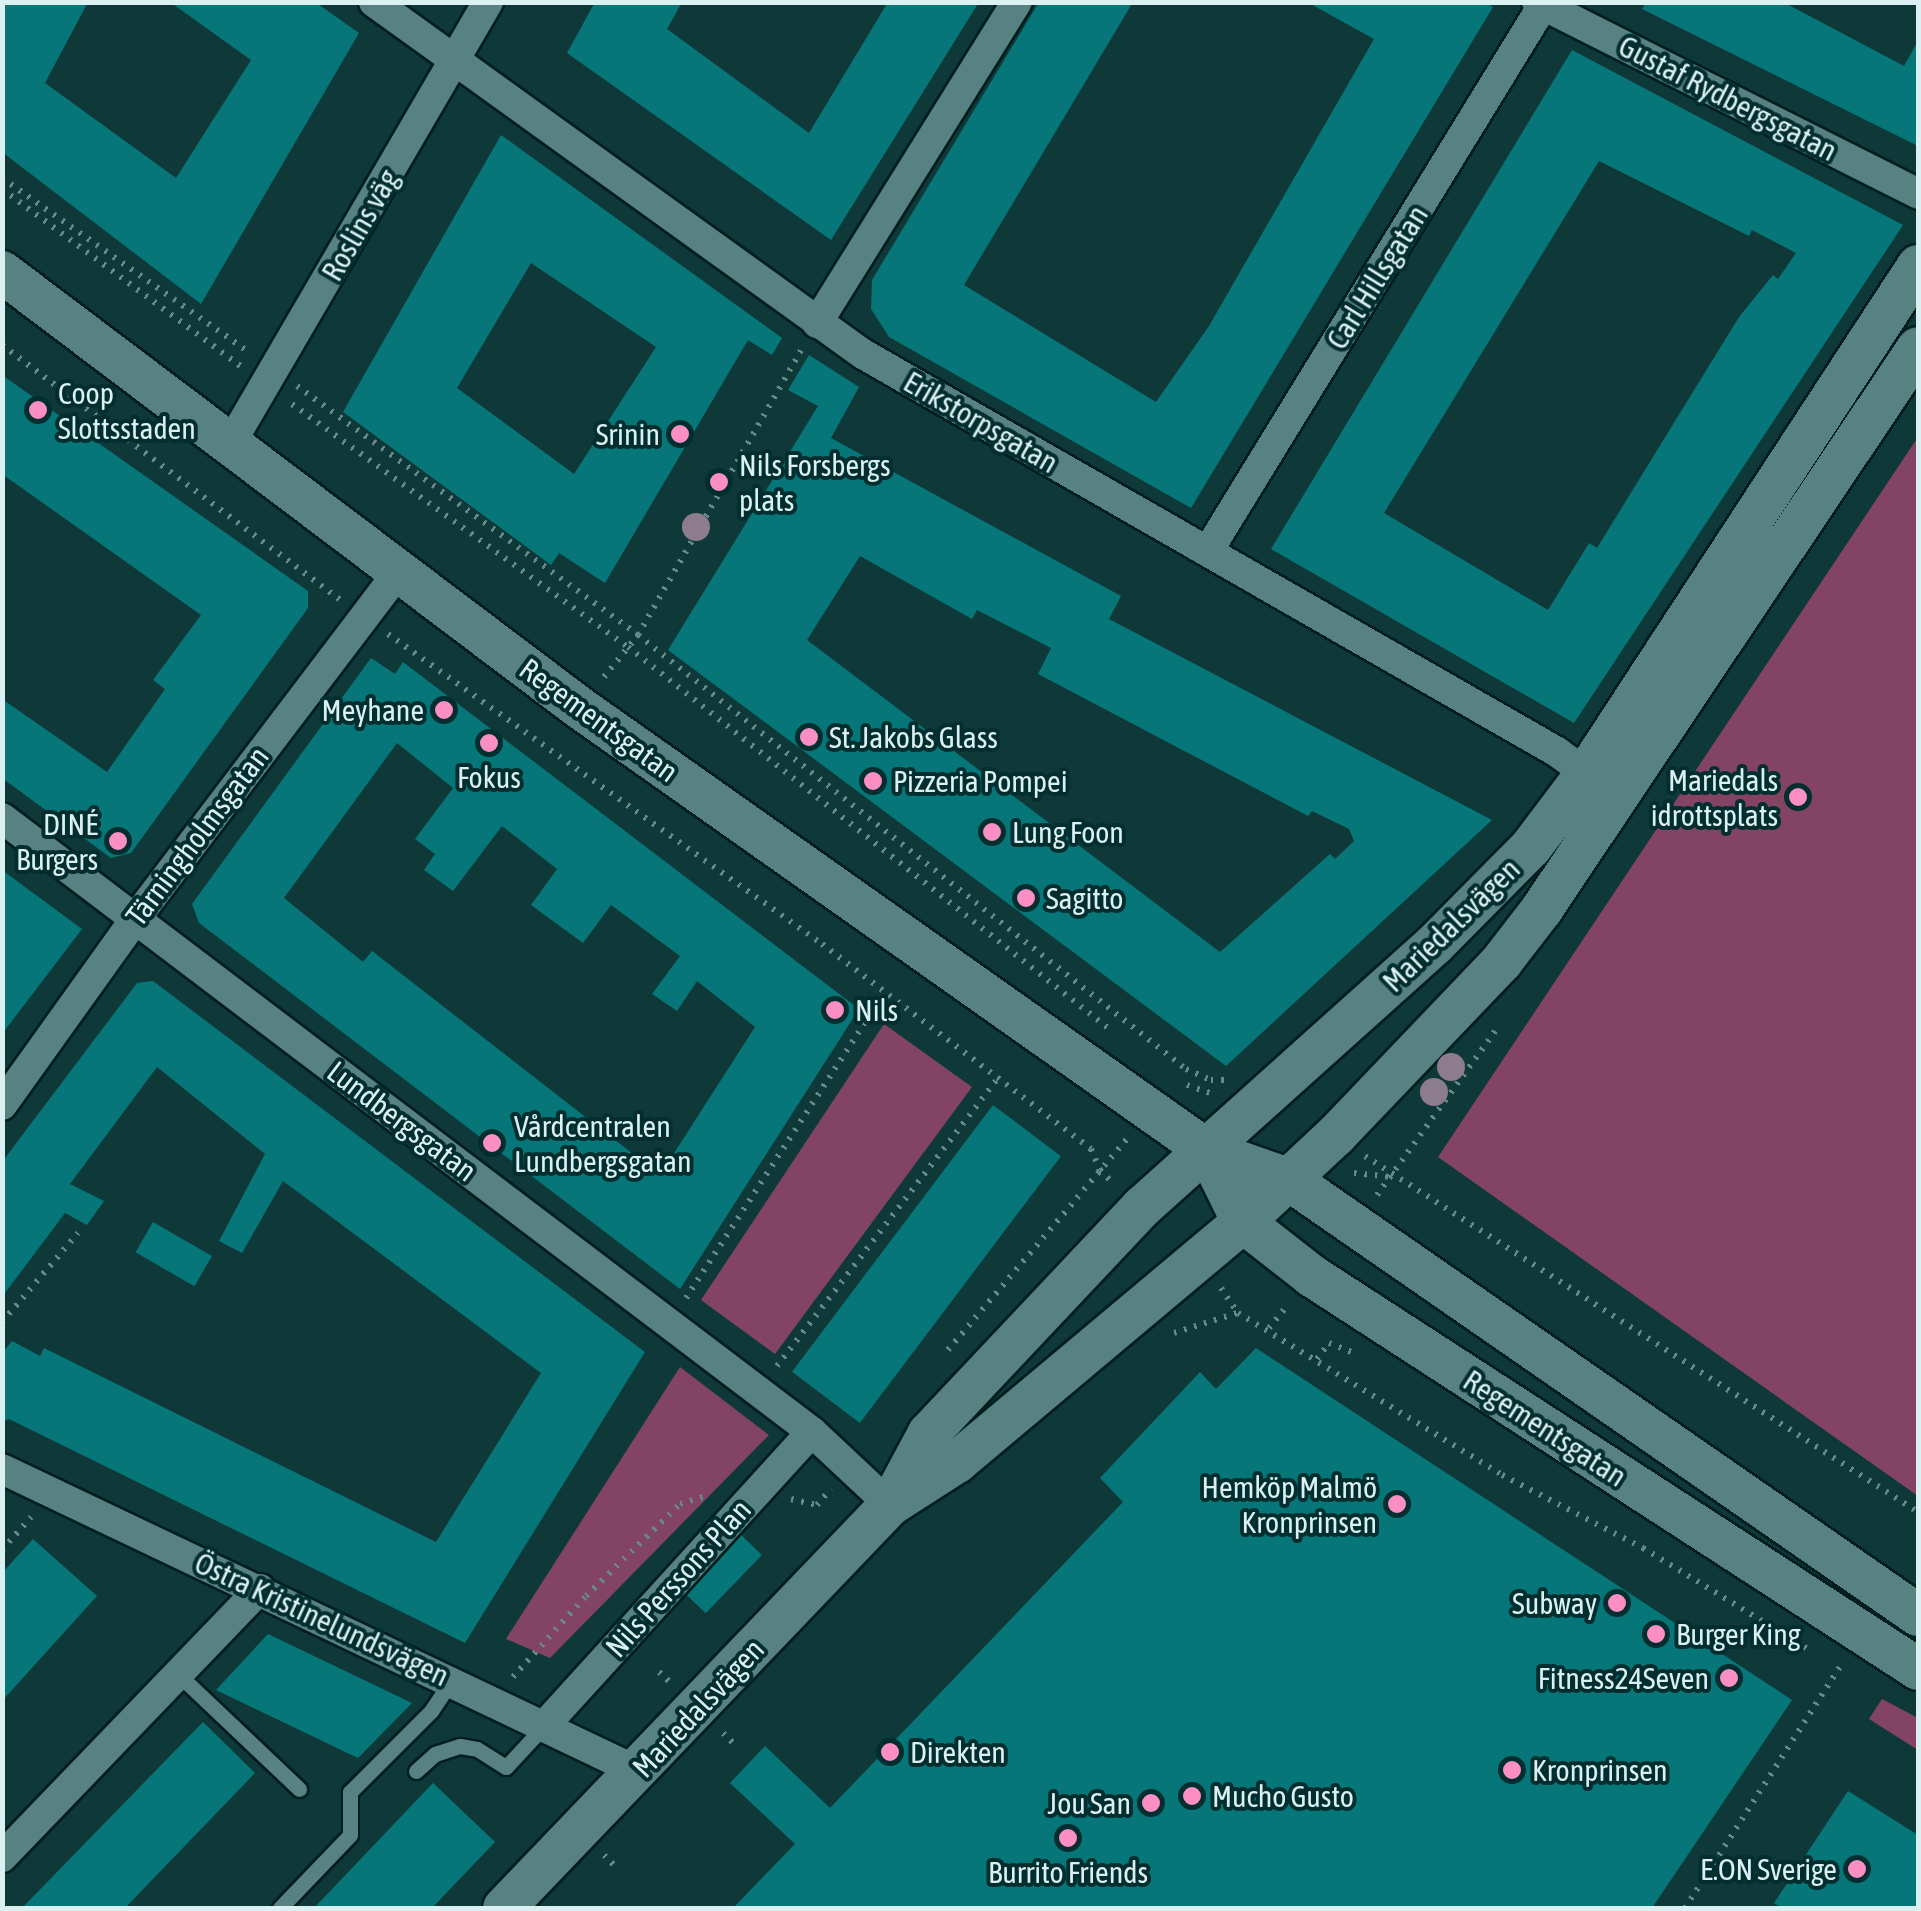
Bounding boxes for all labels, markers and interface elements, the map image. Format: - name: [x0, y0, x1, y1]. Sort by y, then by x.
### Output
- street label: Gustaf Rydbergsgatan: [1613, 28, 1843, 168]
- street label: Roslins väg: [314, 163, 406, 287]
- street label: Carl Hillsgatan: [1319, 199, 1435, 355]
- street label: Erikstorpsgatan: [898, 363, 1064, 481]
- place label: Coop Slottsstaden: [58, 375, 196, 446]
- marker: Coop Slottsstaden: [27, 399, 49, 421]
- place label: Srinin: [596, 416, 660, 452]
- marker: Srinin: [669, 423, 691, 445]
- place label: Nils Forsbergs plats: [739, 447, 891, 518]
- marker: Nils Forsbergs plats: [708, 471, 730, 493]
- street label: Regementsgatan: [513, 651, 685, 789]
- place label: Meyhane: [322, 692, 424, 728]
- marker: Meyhane: [433, 699, 455, 721]
- place label: St. Jakobs Glass: [829, 719, 998, 755]
- marker: St. Jakobs Glass: [798, 726, 820, 748]
- marker: Fokus: [478, 732, 500, 754]
- street label: Tärningholmsgatan: [118, 739, 276, 933]
- place label: Fokus: [457, 759, 521, 795]
- place label: Mariedals idrottsplats: [1651, 762, 1778, 832]
- place label: Pizzeria Pompei: [893, 763, 1068, 799]
- marker: Pizzeria Pompei: [862, 770, 884, 792]
- marker: Mariedals idrottsplats: [1787, 786, 1809, 808]
- place label: DINÉ Burgers: [16, 806, 98, 876]
- place label: Lung Foon: [1012, 814, 1124, 850]
- marker: Lung Foon: [981, 821, 1003, 843]
- marker: DINÉ Burgers: [107, 830, 129, 852]
- street label: Mariedalsvägen: [1375, 851, 1527, 999]
- place label: Sagitto: [1046, 880, 1123, 916]
- marker: Sagitto: [1015, 887, 1037, 909]
- place label: Nils: [855, 992, 898, 1028]
- marker: Nils: [824, 999, 846, 1021]
- street label: Lundbergsgatan: [320, 1053, 484, 1189]
- place label: Vårdcentralen Lundbergsgatan: [514, 1108, 692, 1178]
- marker: Vårdcentralen Lundbergsgatan: [479, 1130, 505, 1156]
- street label: Regementsgatan: [1457, 1362, 1633, 1494]
- place label: Hemköp Malmö Kronprinsen: [1202, 1469, 1377, 1540]
- street label: Nils Perssons Plan: [598, 1492, 758, 1664]
- marker: Hemköp Malmö Kronprinsen: [1386, 1493, 1408, 1515]
- street label: Östra Kristinelundsvägen: [189, 1544, 455, 1694]
- place label: Subway: [1512, 1585, 1597, 1621]
- marker: Subway: [1606, 1592, 1628, 1614]
- place label: Burger King: [1676, 1616, 1801, 1652]
- marker: Burger King: [1645, 1623, 1667, 1645]
- street label: Mariedalsvägen: [625, 1631, 771, 1785]
- place label: Fitness24Seven: [1538, 1660, 1709, 1696]
- marker: Fitness24Seven: [1718, 1667, 1740, 1689]
- place label: Direkten: [910, 1734, 1006, 1770]
- marker: Direkten: [879, 1741, 901, 1763]
- place label: Kronprinsen: [1532, 1752, 1667, 1788]
- marker: Kronprinsen: [1501, 1759, 1523, 1781]
- place label: Mucho Gusto: [1212, 1778, 1354, 1814]
- place label: Jou San: [1048, 1785, 1131, 1821]
- marker: Mucho Gusto: [1181, 1785, 1203, 1807]
- marker: Jou San: [1140, 1792, 1162, 1814]
- marker: Burrito Friends: [1057, 1827, 1079, 1849]
- place label: E.ON Sverige: [1700, 1851, 1837, 1887]
- place label: Burrito Friends: [988, 1854, 1148, 1890]
- marker: E.ON Sverige: [1846, 1858, 1868, 1880]

